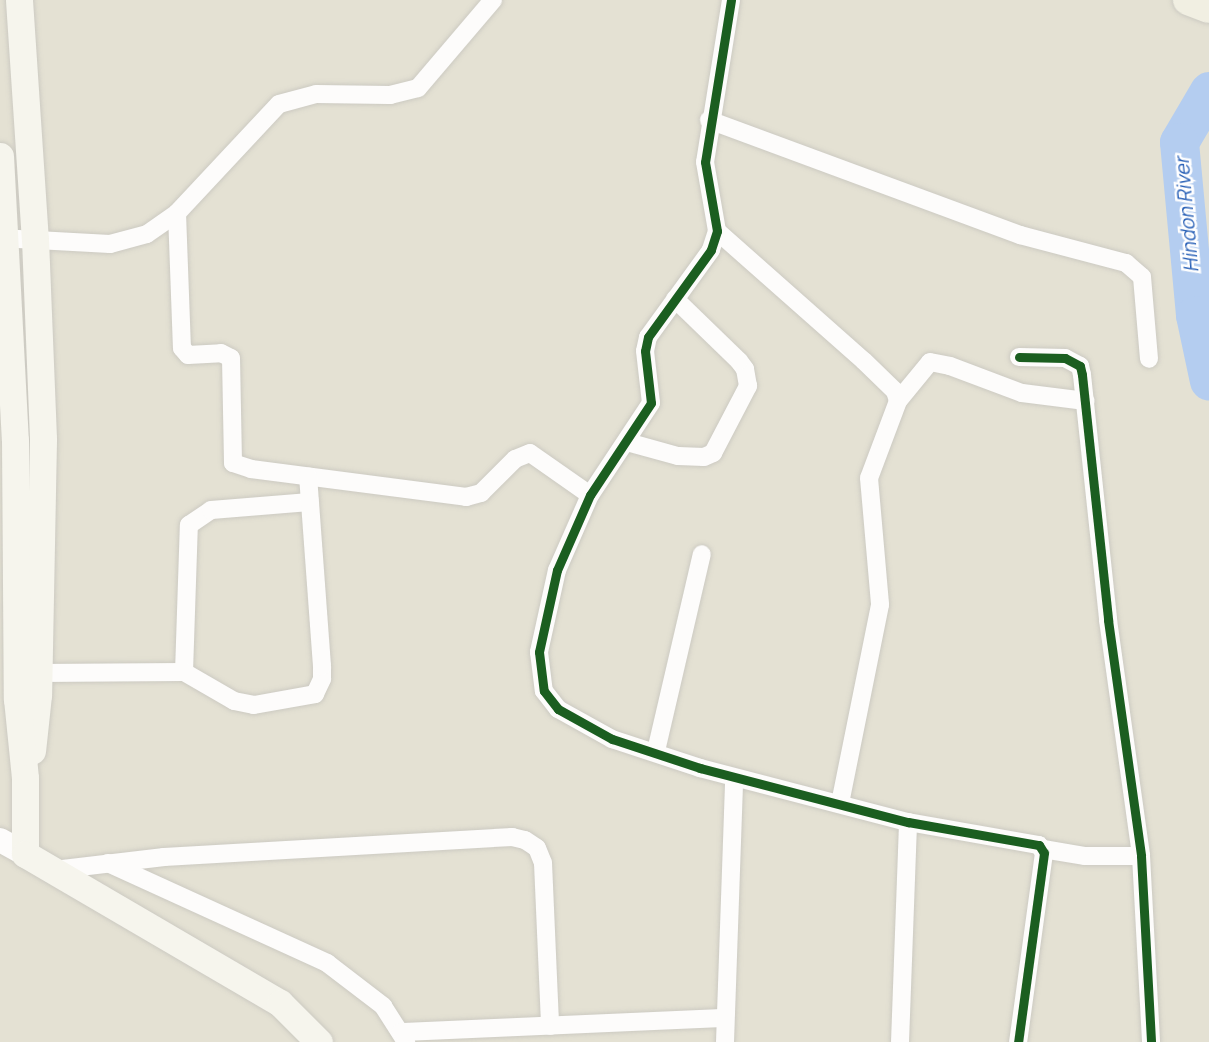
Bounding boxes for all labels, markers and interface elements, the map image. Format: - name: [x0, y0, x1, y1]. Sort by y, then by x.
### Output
- water label: Hindon River: [1169, 156, 1203, 274]

